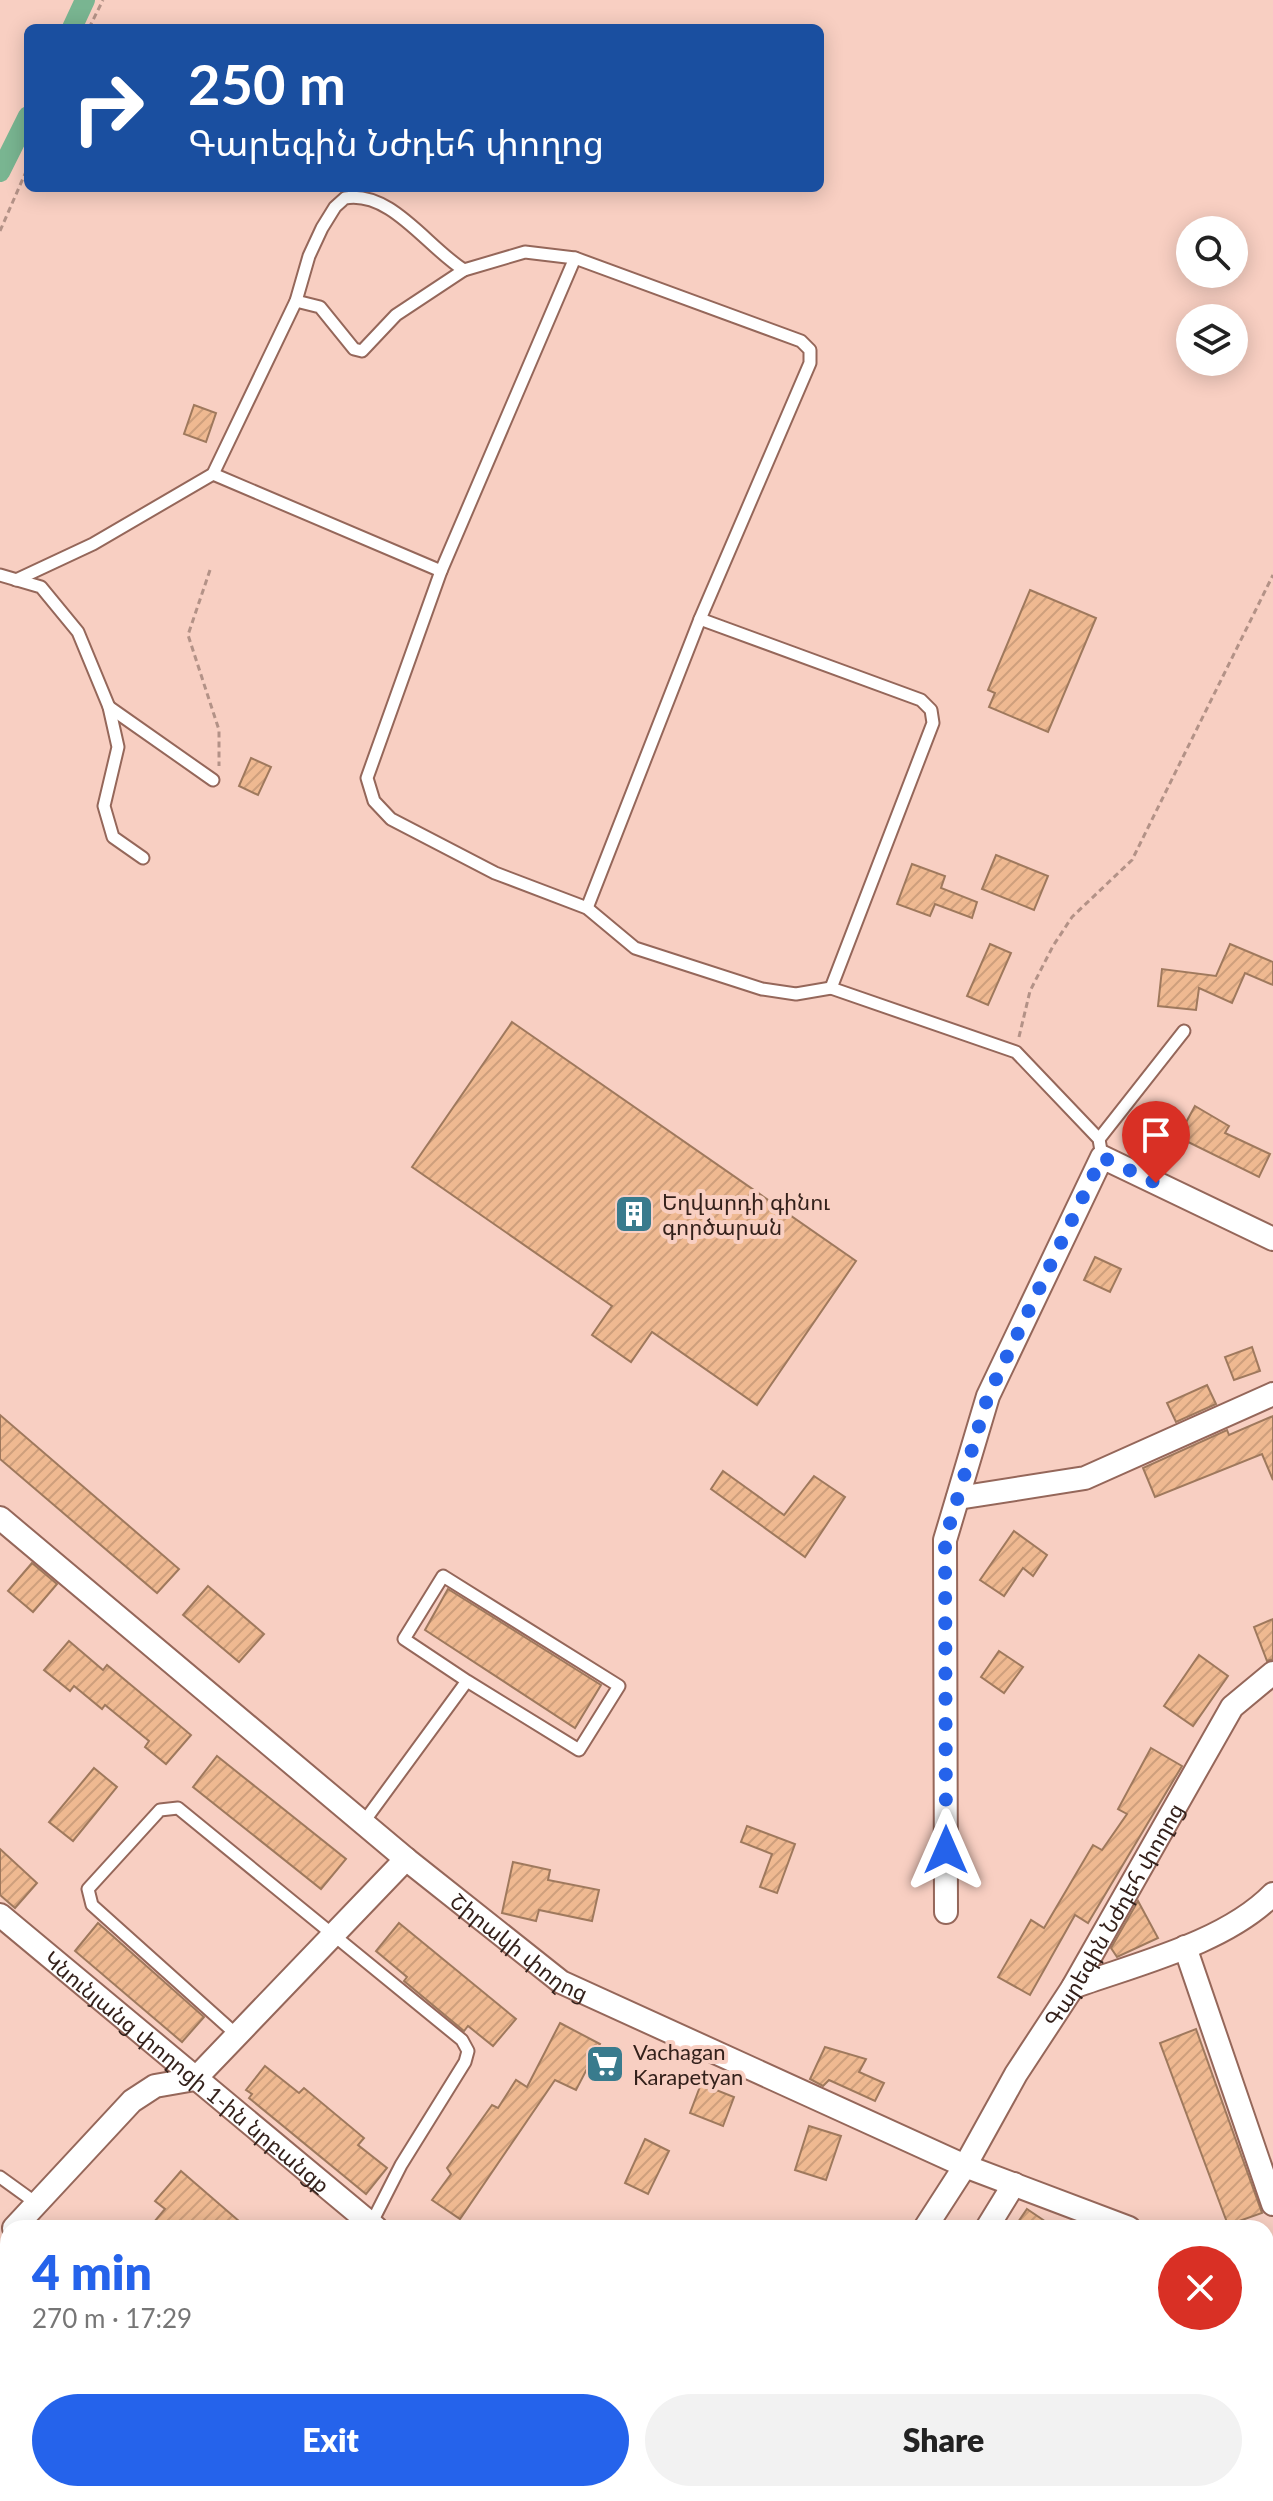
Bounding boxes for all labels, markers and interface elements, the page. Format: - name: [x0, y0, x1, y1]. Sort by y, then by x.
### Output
- text: 250 m: [188, 50, 346, 117]
- icon: right: [56, 56, 160, 160]
- text: Գարեգին Նժդեհ փողոց: [188, 120, 604, 164]
- map controls: [1176, 216, 1248, 376]
- button: search: [1176, 216, 1248, 288]
- button: layers: [1176, 304, 1248, 376]
- pin: [1122, 1101, 1190, 1183]
- icon: arrive: [1134, 1113, 1178, 1157]
- place label: Եղվարդի գինու գործարան: [662, 1188, 830, 1240]
- building icon: Եղվարդի գինու գործարան: [613, 1193, 655, 1235]
- street label: Գարեգին Նժդեհ փողոց: [1038, 1798, 1189, 2031]
- position arrow: [904, 1808, 988, 1892]
- street label: Շիրակի փողոց: [445, 1886, 593, 2006]
- street label: Կնունյանց փողոցի 1-ին նրբանցք: [39, 1944, 336, 2198]
- place label: Vachagan Karapetyan: [633, 2038, 743, 2090]
- supermarket icon: Vachagan Karapetyan: [584, 2043, 626, 2085]
- text: 4 min: [32, 2243, 152, 2300]
- button: close: [1158, 2246, 1242, 2330]
- text: 270 m · 17:29: [32, 2302, 192, 2334]
- button: Exit: [32, 2394, 629, 2486]
- button: Share: [645, 2394, 1242, 2486]

